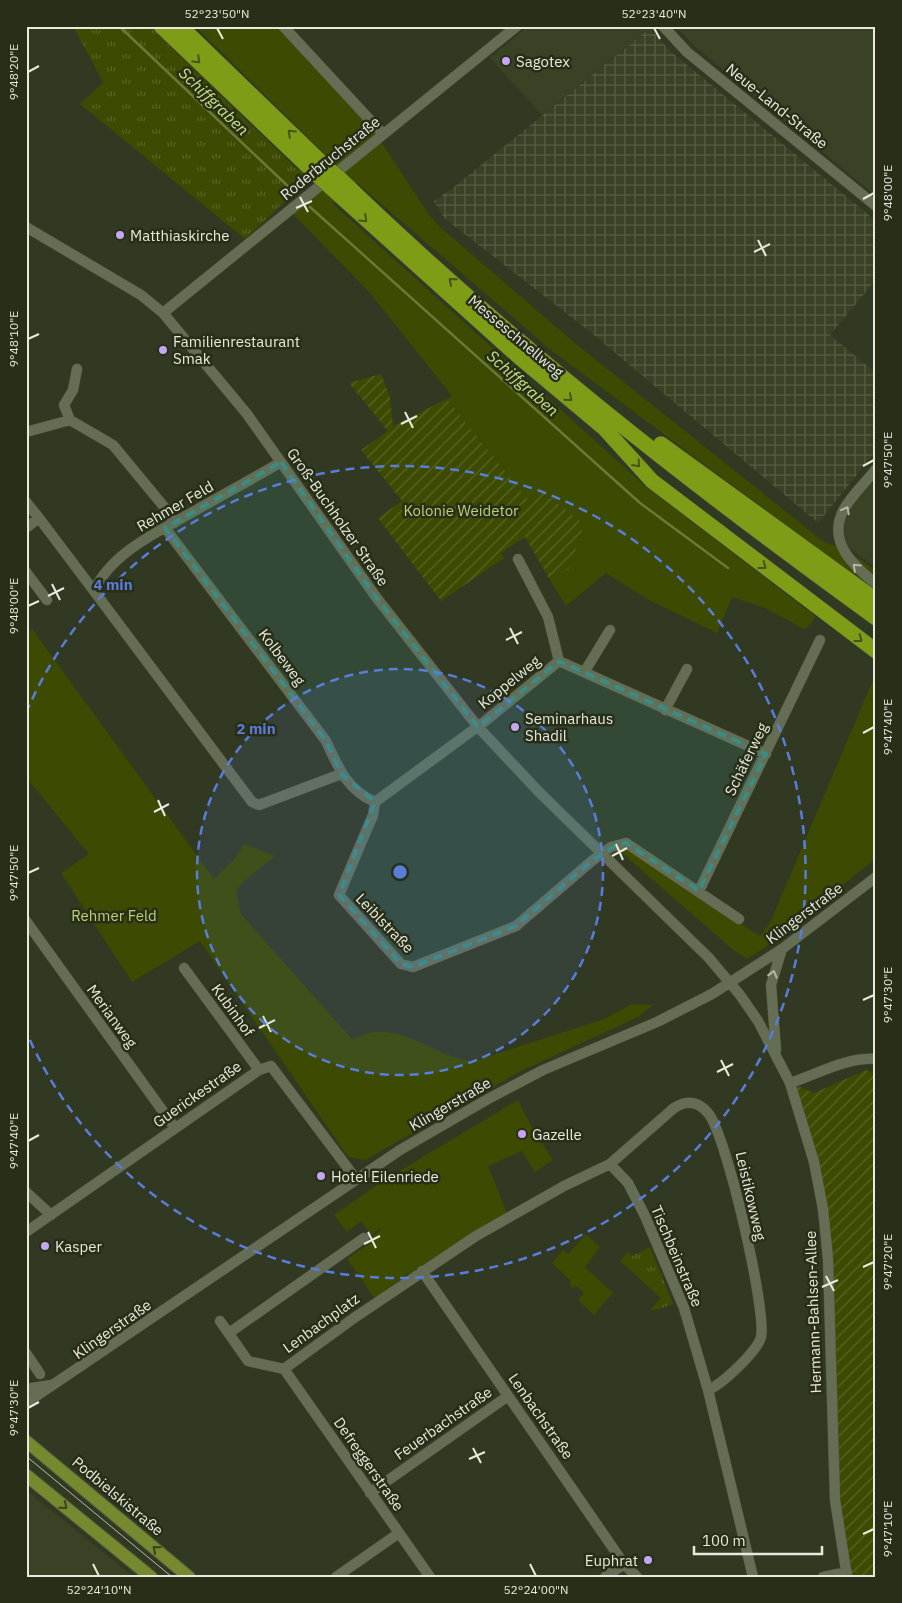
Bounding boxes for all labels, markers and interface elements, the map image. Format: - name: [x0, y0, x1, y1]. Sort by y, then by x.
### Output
- text: 52°23'50"N: [184, 6, 250, 21]
- text: 52°23'40"N: [621, 6, 687, 21]
- text: 9°48'20"E: [6, 44, 21, 100]
- place label: Sagotex: [516, 52, 570, 71]
- one-way arrow: [191, 54, 200, 63]
- marker: Sagotex: [500, 55, 512, 67]
- street label: Neue-Land-Straße: [722, 59, 832, 153]
- water label: Schiffgraben: [175, 63, 253, 139]
- street label: Roderbruchstraße: [276, 112, 384, 204]
- one-way arrow: [288, 130, 297, 139]
- text: 9°48'00"E: [880, 165, 895, 221]
- one-way arrow: [358, 213, 367, 222]
- place label: Matthiaskirche: [130, 226, 230, 245]
- marker: Matthiaskirche: [114, 229, 126, 241]
- one-way arrow: [448, 278, 457, 287]
- street label: Messeschnellweg: [464, 291, 568, 382]
- text: 9°48'10"E: [6, 311, 21, 367]
- place label: Familienrestaurant Smak: [173, 332, 300, 368]
- marker: Familienrestaurant Smak: [157, 344, 169, 356]
- water label: Schiffgraben: [483, 346, 563, 420]
- one-way arrow: [563, 393, 572, 401]
- text: 9°47'50"E: [880, 432, 895, 488]
- street label: Groß-Buchholzer Straße: [283, 444, 393, 590]
- one-way arrow: [631, 458, 640, 467]
- street label: Rehmer Feld: [133, 476, 217, 536]
- park label: Kolonie Weidetor: [403, 501, 519, 520]
- one-way arrow: [840, 506, 850, 515]
- one-way arrow: [757, 560, 767, 569]
- one-way arrow: [853, 564, 862, 573]
- text: 4 min: [93, 575, 133, 594]
- text: 9°48'00"E: [6, 578, 21, 634]
- street label: Kolbeweg: [255, 625, 310, 689]
- one-way arrow: [853, 633, 863, 642]
- street label: Koppelweg: [474, 651, 544, 713]
- text: 9°47'40"E: [880, 699, 895, 755]
- place label: Seminarhaus Shadil: [525, 709, 613, 745]
- text: 2 min: [236, 719, 276, 738]
- street label: Schäferweg: [720, 719, 772, 799]
- marker: Seminarhaus Shadil: [509, 721, 521, 733]
- text: 9°47'50"E: [6, 845, 21, 901]
- centre of rings: [391, 863, 409, 881]
- street label: Klingerstraße: [762, 878, 846, 948]
- street label: Leiblstraße: [352, 889, 418, 957]
- park label: Rehmer Feld: [71, 906, 157, 925]
- text: 9°47'30"E: [880, 967, 895, 1023]
- one-way arrow: [768, 970, 778, 978]
- street label: Kubinhof: [208, 980, 259, 1040]
- street label: Merianweg: [83, 981, 141, 1051]
- street label: Guerickestraße: [149, 1056, 245, 1132]
- street label: Klingerstraße: [406, 1073, 494, 1135]
- text: 9°47'40"E: [6, 1113, 21, 1169]
- place label: Gazelle: [532, 1125, 582, 1144]
- marker: Gazelle: [516, 1128, 528, 1140]
- street label: Leistikowweg: [732, 1150, 770, 1242]
- place label: Hotel Eilenriede: [331, 1167, 439, 1186]
- marker: Hotel Eilenriede: [315, 1170, 327, 1182]
- street label: Tischbeinstraße: [647, 1202, 707, 1310]
- street label: Hermann-Bahlsen-Allee: [801, 1230, 825, 1394]
- text: 9°47'20"E: [880, 1234, 895, 1290]
- place label: Kasper: [55, 1237, 103, 1256]
- marker: Kasper: [39, 1240, 51, 1252]
- street label: Lenbachplatz: [279, 1289, 363, 1357]
- street label: Klingerstraße: [69, 1295, 155, 1363]
- street label: Lenbachstraße: [504, 1369, 578, 1463]
- text: 9°47'30"E: [6, 1380, 21, 1436]
- street label: Feuerbachstraße: [390, 1382, 496, 1464]
- street label: Defreggerstraße: [330, 1413, 408, 1515]
- street label: Podbielskistraße: [68, 1452, 168, 1540]
- one-way arrow: [58, 1500, 67, 1509]
- text: 9°47'10"E: [880, 1501, 895, 1557]
- scale bar: [694, 1523, 822, 1555]
- text: 100 m: [702, 1531, 746, 1550]
- one-way arrow: [153, 1547, 162, 1555]
- place label: Euphrat: [585, 1551, 638, 1570]
- marker: Euphrat: [642, 1554, 654, 1566]
- text: 52°24'10"N: [66, 1582, 132, 1597]
- text: 52°24'00"N: [503, 1582, 569, 1597]

